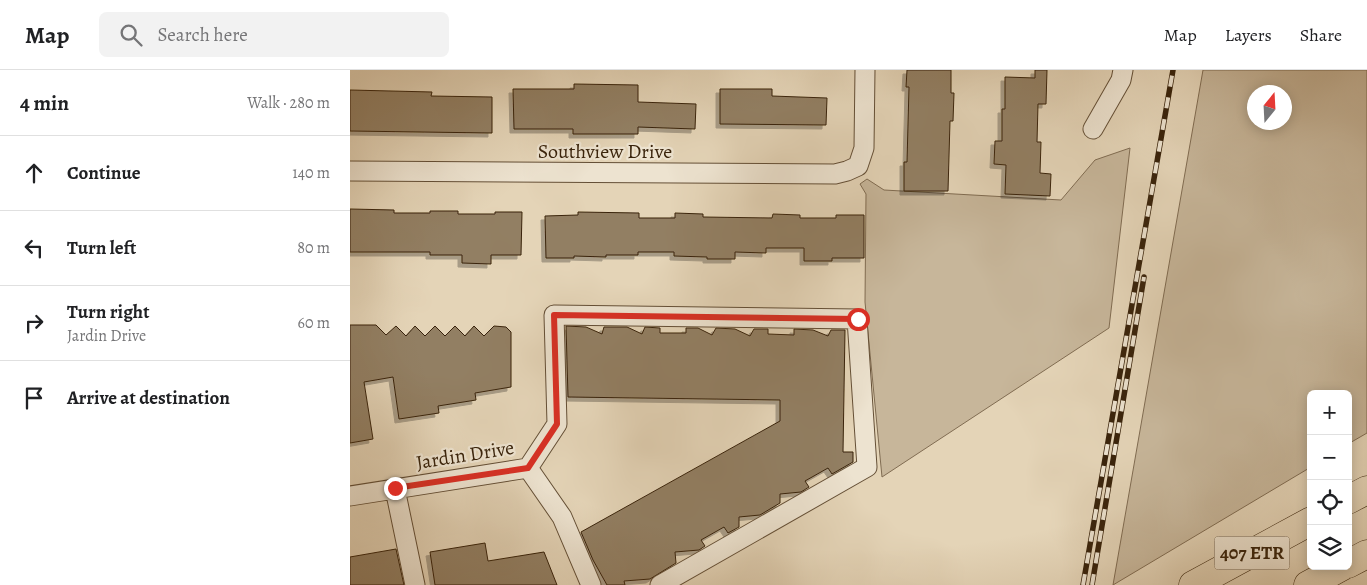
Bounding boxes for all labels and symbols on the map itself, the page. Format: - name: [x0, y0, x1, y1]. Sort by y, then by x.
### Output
- north arrow: [1247, 85, 1292, 130]
- street label: Southview Drive: [538, 138, 672, 165]
- route start: [847, 308, 870, 331]
- street label: Jardin Drive: [414, 434, 516, 476]
- route end: [384, 477, 407, 500]
- road number: 407 ETR: [1214, 536, 1290, 569]

